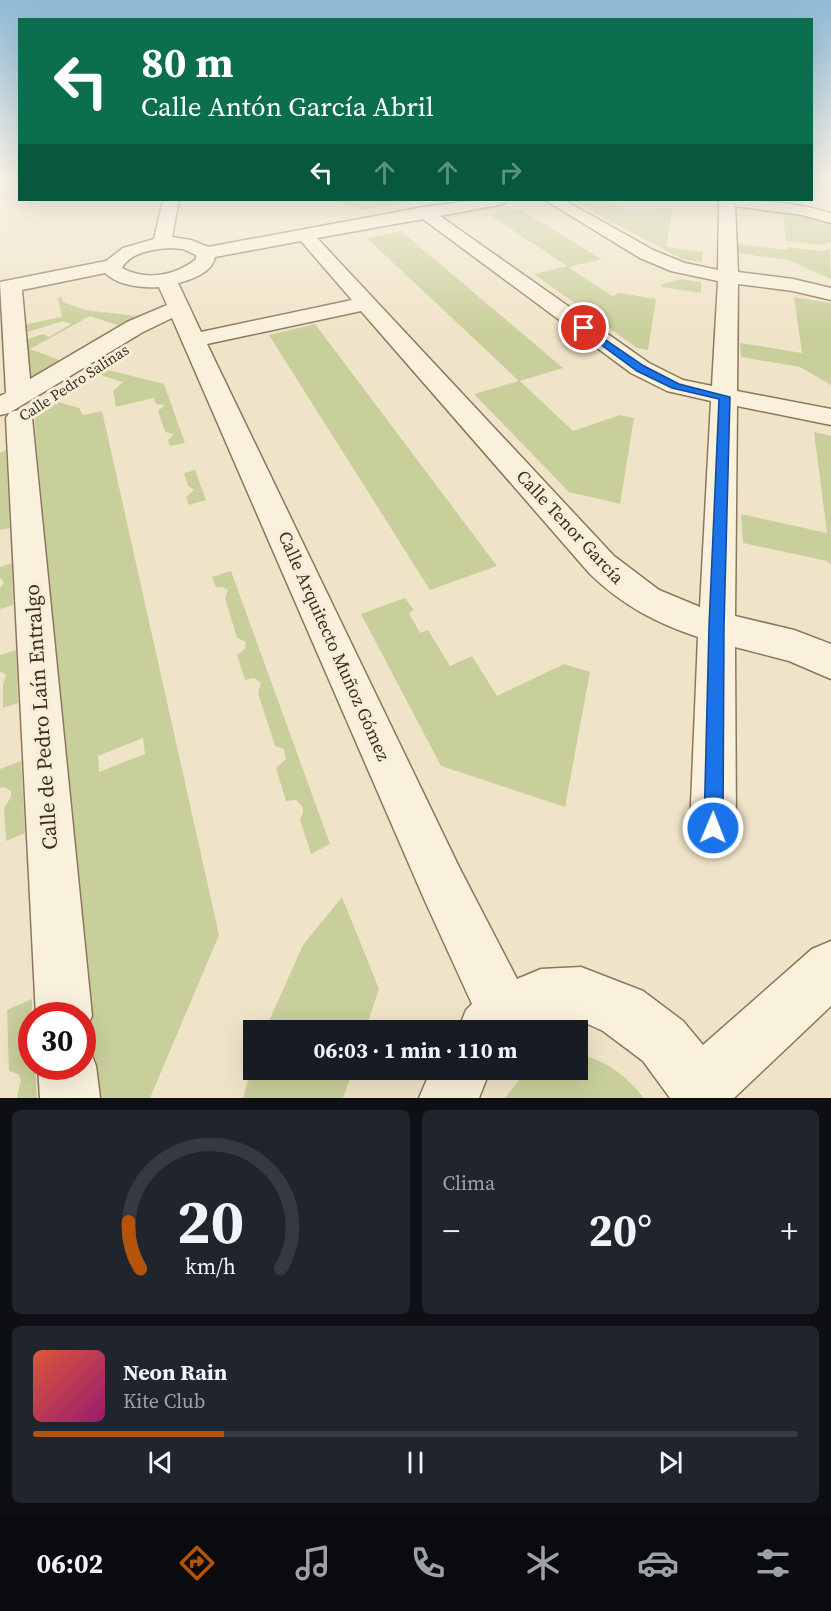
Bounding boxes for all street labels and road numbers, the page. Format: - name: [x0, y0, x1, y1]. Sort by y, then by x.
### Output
- street label: Calle Pedro Salinas: [15, 339, 133, 426]
- street label: Calle Tenor García: [511, 464, 630, 590]
- street label: Calle Arquitecto Muñoz Gómez: [272, 527, 397, 765]
- street label: Calle de Pedro Laín Entralgo: [17, 583, 64, 851]

